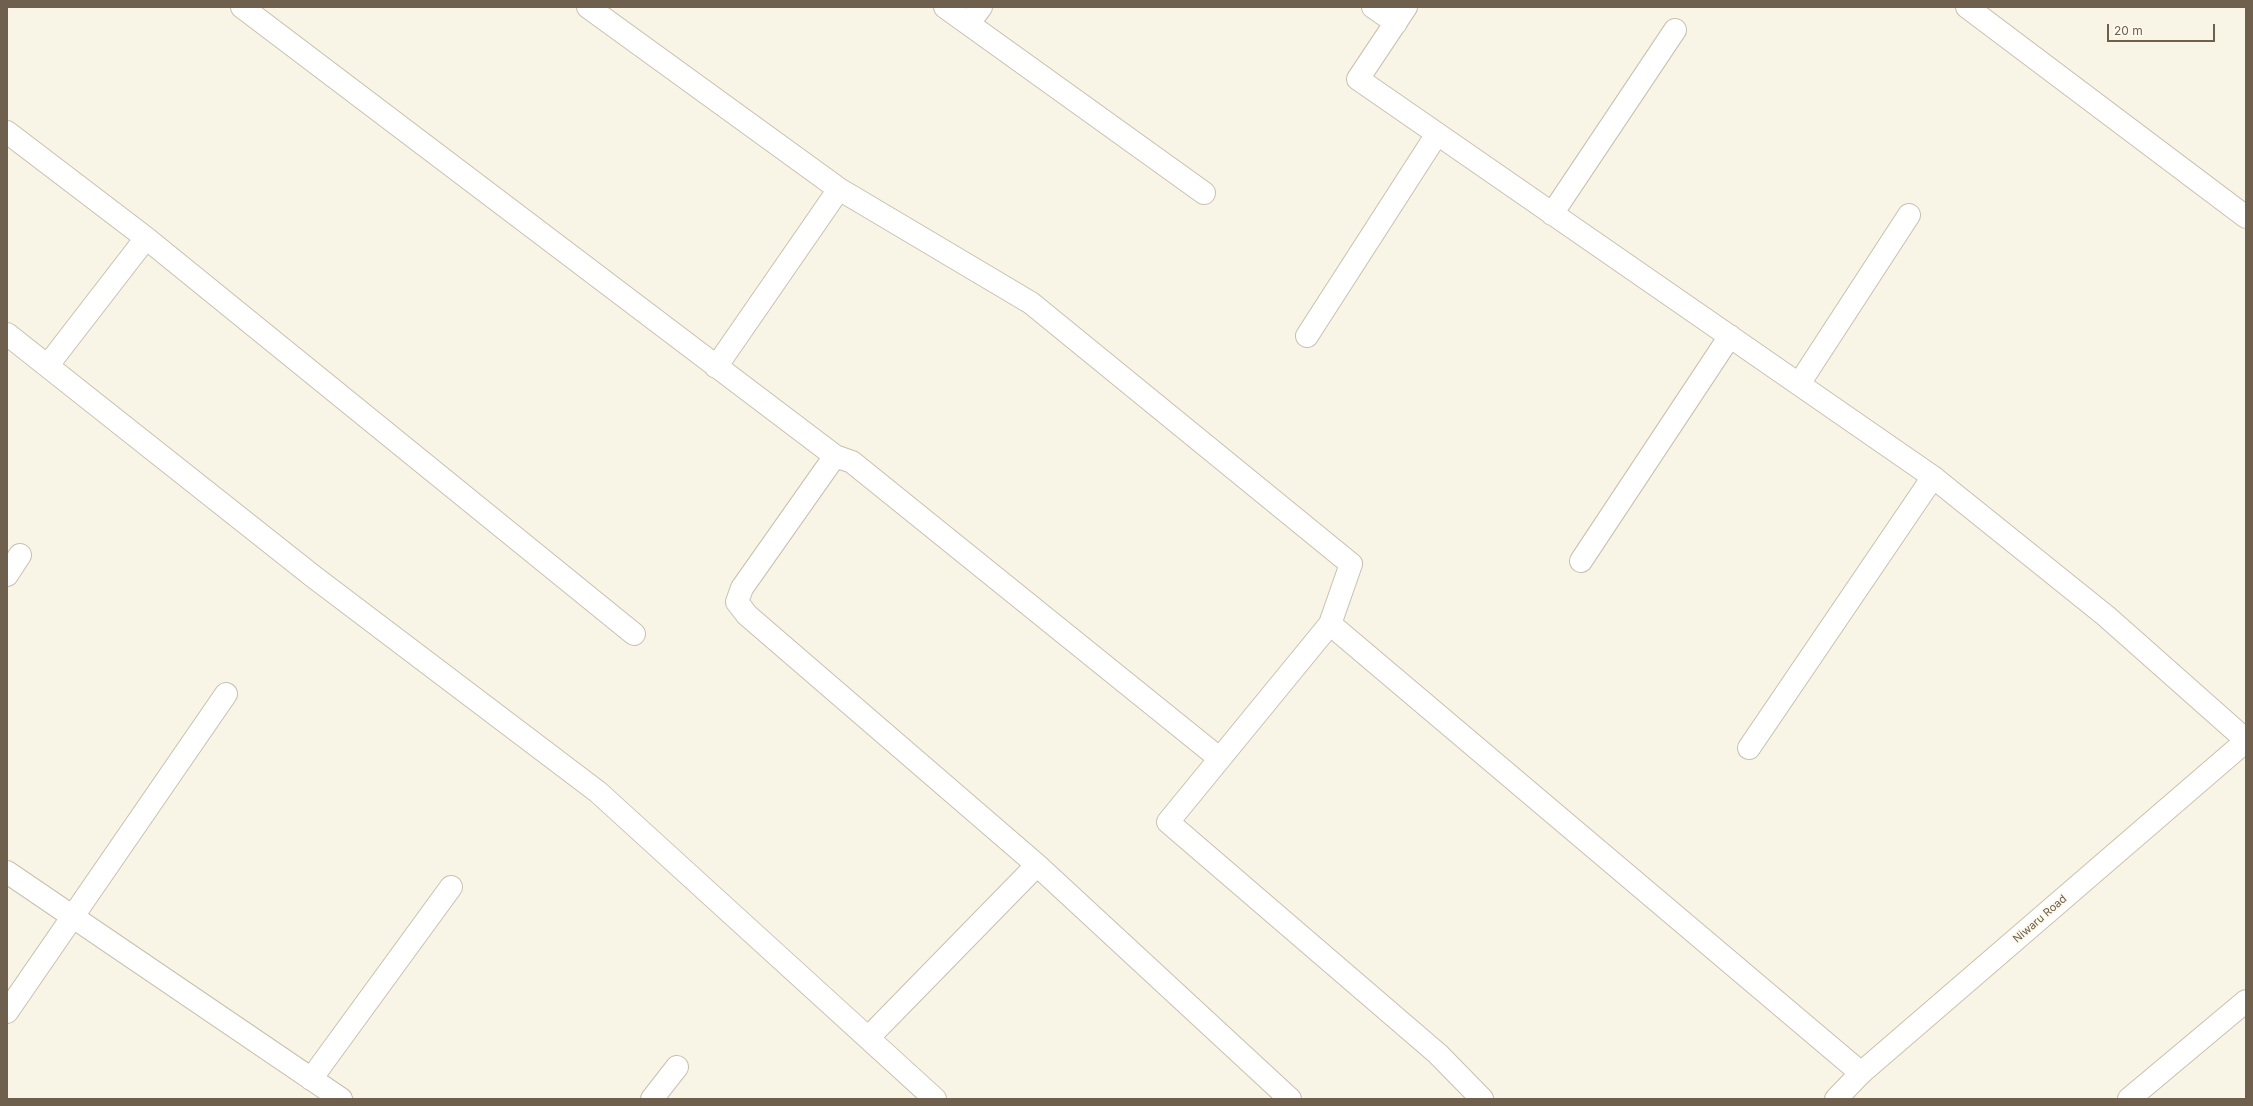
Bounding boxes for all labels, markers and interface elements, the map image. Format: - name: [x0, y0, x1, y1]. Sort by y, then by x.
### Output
- scale bar: [2109, 16, 2217, 42]
- text: 20 m: [2114, 23, 2143, 38]
- street label: Niwaru Road: [2011, 892, 2069, 946]

